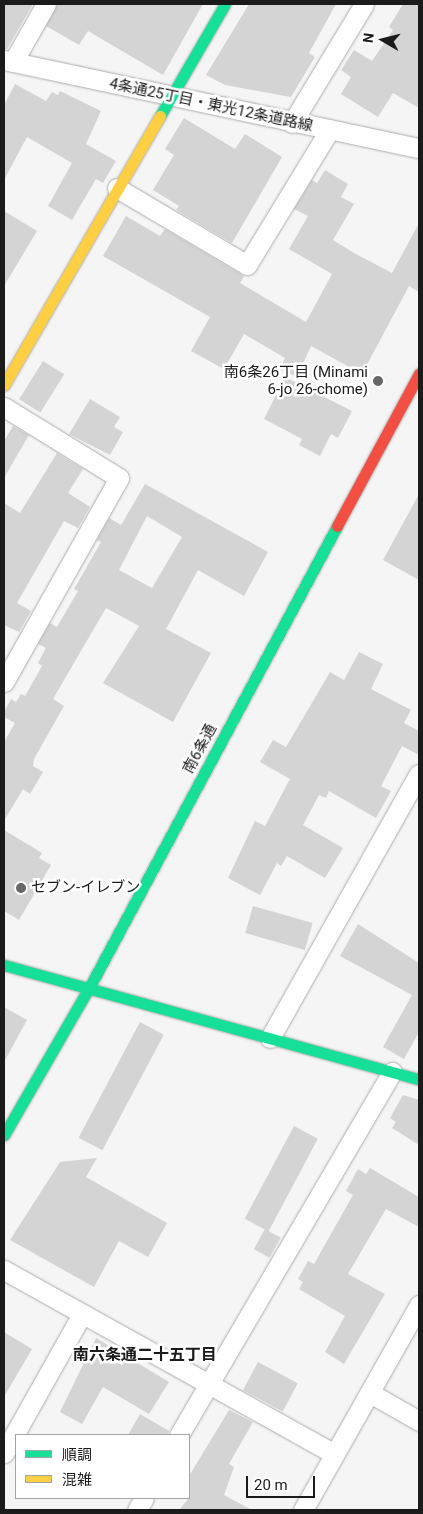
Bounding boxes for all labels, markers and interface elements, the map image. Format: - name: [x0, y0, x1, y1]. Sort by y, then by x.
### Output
- north arrow: [358, 15, 408, 65]
- text: N: [360, 32, 377, 44]
- street label: 4条通25丁目・東光12条道路線: [108, 75, 314, 135]
- place label: 南6条26丁目 (Minami 6-jo 26-chome): [224, 363, 368, 398]
- marker: 南6条26丁目 (Minami 6-jo 26-chome): [372, 375, 384, 387]
- street label: 南6条通: [180, 721, 220, 777]
- place label: セブン-イレブン: [31, 879, 140, 897]
- marker: セブン-イレブン: [15, 882, 27, 894]
- district label: 南六条通二十五丁目: [73, 1345, 217, 1365]
- legend: [15, 1434, 190, 1499]
- text: 順調: [62, 1446, 92, 1464]
- scale bar: [248, 1466, 317, 1498]
- text: 混雑: [62, 1471, 92, 1489]
- text: 20 m: [254, 1476, 288, 1494]

